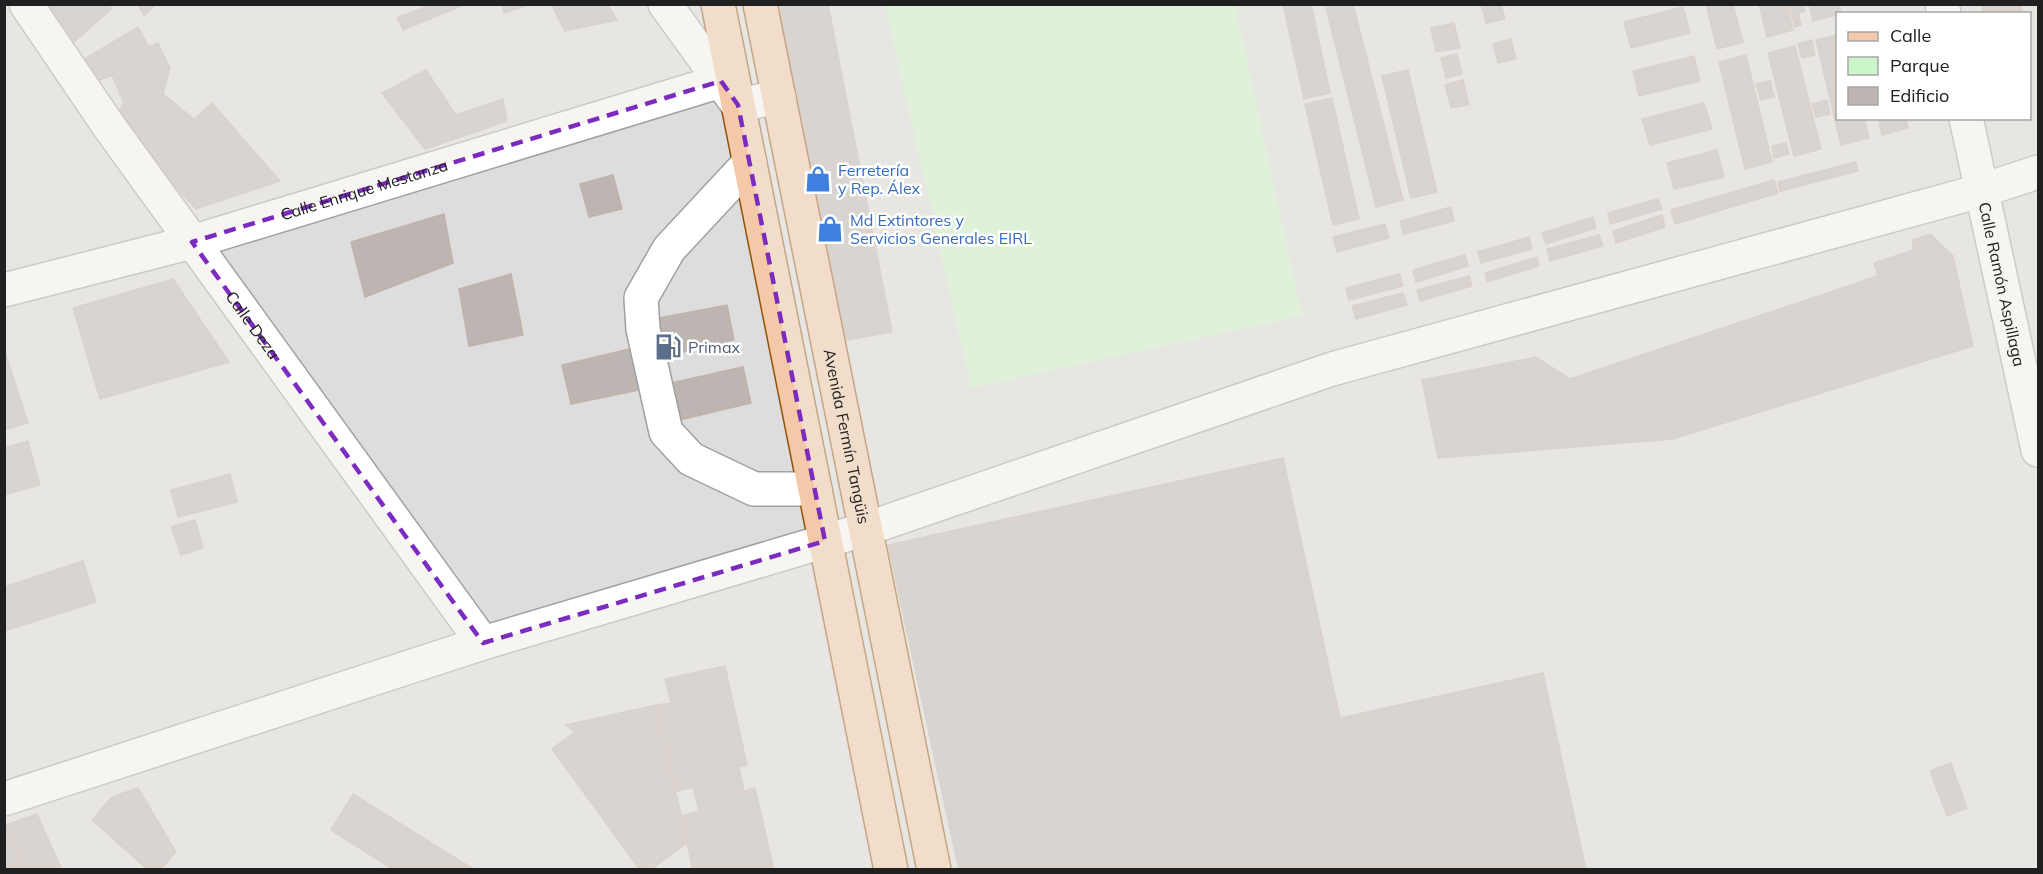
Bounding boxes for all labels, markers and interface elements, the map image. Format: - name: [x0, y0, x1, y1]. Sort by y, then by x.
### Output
- legend: [1836, 12, 2031, 120]
- text: Calle: [1890, 24, 1931, 47]
- text: Parque: [1890, 54, 1949, 77]
- text: Edificio: [1890, 84, 1949, 107]
- street label: Calle Enrique Mestanza: [278, 155, 450, 224]
- place label: Ferretería y Rep. Álex: [838, 160, 921, 198]
- shop icon: Ferretería y Rep. Álex: [803, 164, 833, 194]
- street label: Calle Ramón Aspillaga: [1974, 200, 2030, 368]
- place label: Md Extintores y Servicios Generales EIRL: [850, 210, 1032, 248]
- shop icon: Md Extintores y Servicios Generales EIRL: [815, 214, 845, 244]
- street label: Calle Deza: [221, 287, 284, 363]
- fuel station icon: Primax: [653, 332, 683, 362]
- place label: Primax: [688, 337, 741, 357]
- street label: Avenida Fermín Tangüis: [820, 347, 874, 526]

